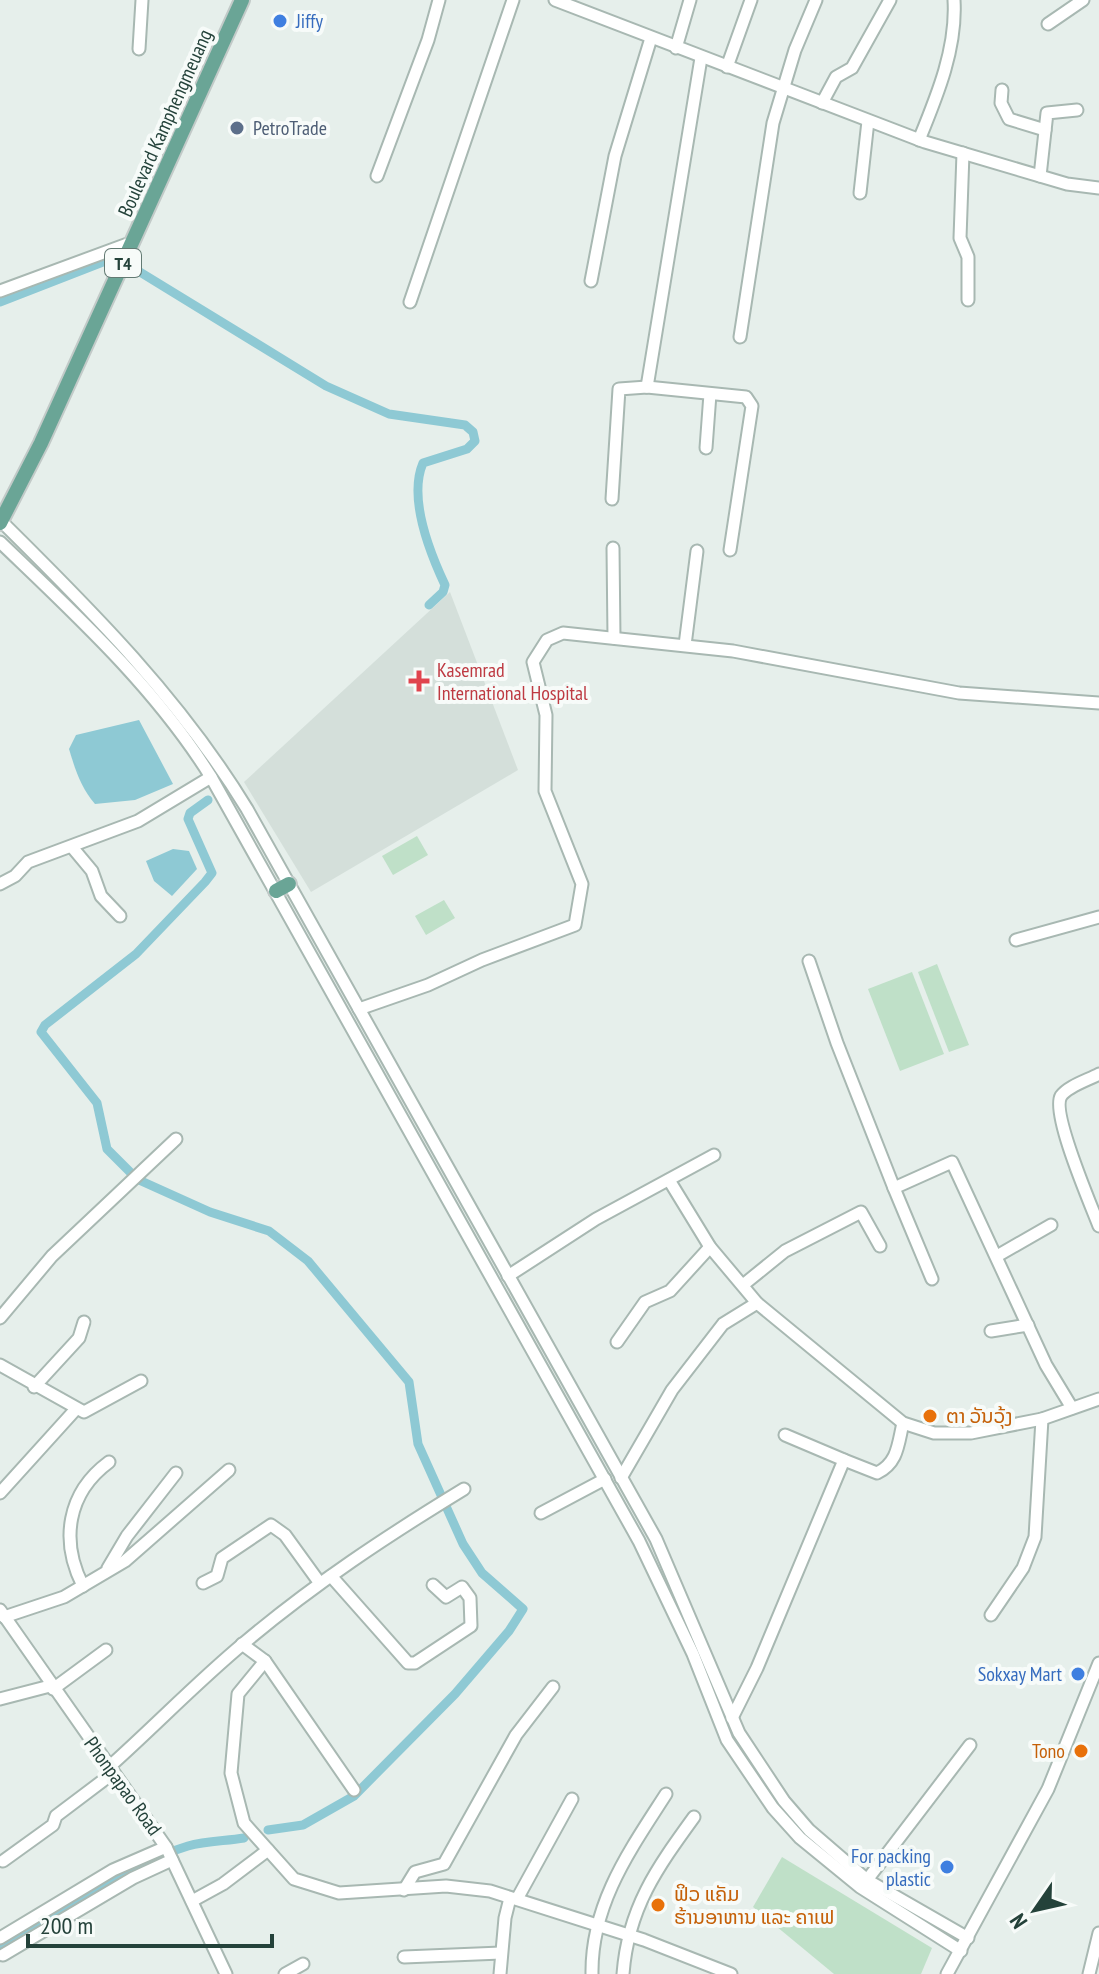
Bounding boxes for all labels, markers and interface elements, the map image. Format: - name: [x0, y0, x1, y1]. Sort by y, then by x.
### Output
- place label: Jiffy: [295, 8, 323, 34]
- marker: Jiffy: [271, 12, 289, 30]
- street label: Boulevard Kamphengmeuang: [112, 25, 218, 221]
- place label: PetroTrade: [253, 115, 327, 141]
- marker: PetroTrade: [228, 119, 246, 137]
- road number: T4: [105, 249, 141, 277]
- place label: Kasemrad International Hospital: [437, 657, 588, 706]
- marker: Kasemrad International Hospital: [408, 670, 430, 692]
- place label: ຕາ ວັນວຸ້ງ: [946, 1403, 1013, 1429]
- marker: ຕາ ວັນວຸ້ງ: [921, 1407, 939, 1425]
- place label: Sokxay Mart: [978, 1661, 1062, 1687]
- marker: Sokxay Mart: [1069, 1665, 1087, 1683]
- street label: Phonpapao Road: [78, 1732, 168, 1840]
- place label: Tono: [1032, 1738, 1065, 1764]
- marker: Tono: [1072, 1742, 1090, 1760]
- place label: For packing plastic: [851, 1843, 931, 1892]
- marker: For packing plastic: [938, 1858, 956, 1876]
- north arrow: [995, 1870, 1075, 1950]
- place label: ຟິວ ແຄັມ ຮ້ານອາຫານ ແລະ ຄາເຟ: [674, 1881, 834, 1930]
- marker: ຟິວ ແຄັມ ຮ້ານອາຫານ ແລະ ຄາເຟ: [649, 1896, 667, 1914]
- scale bar: [28, 1898, 272, 1948]
- text: N: [1003, 1908, 1033, 1934]
- text: 200 m: [40, 1910, 93, 1941]

